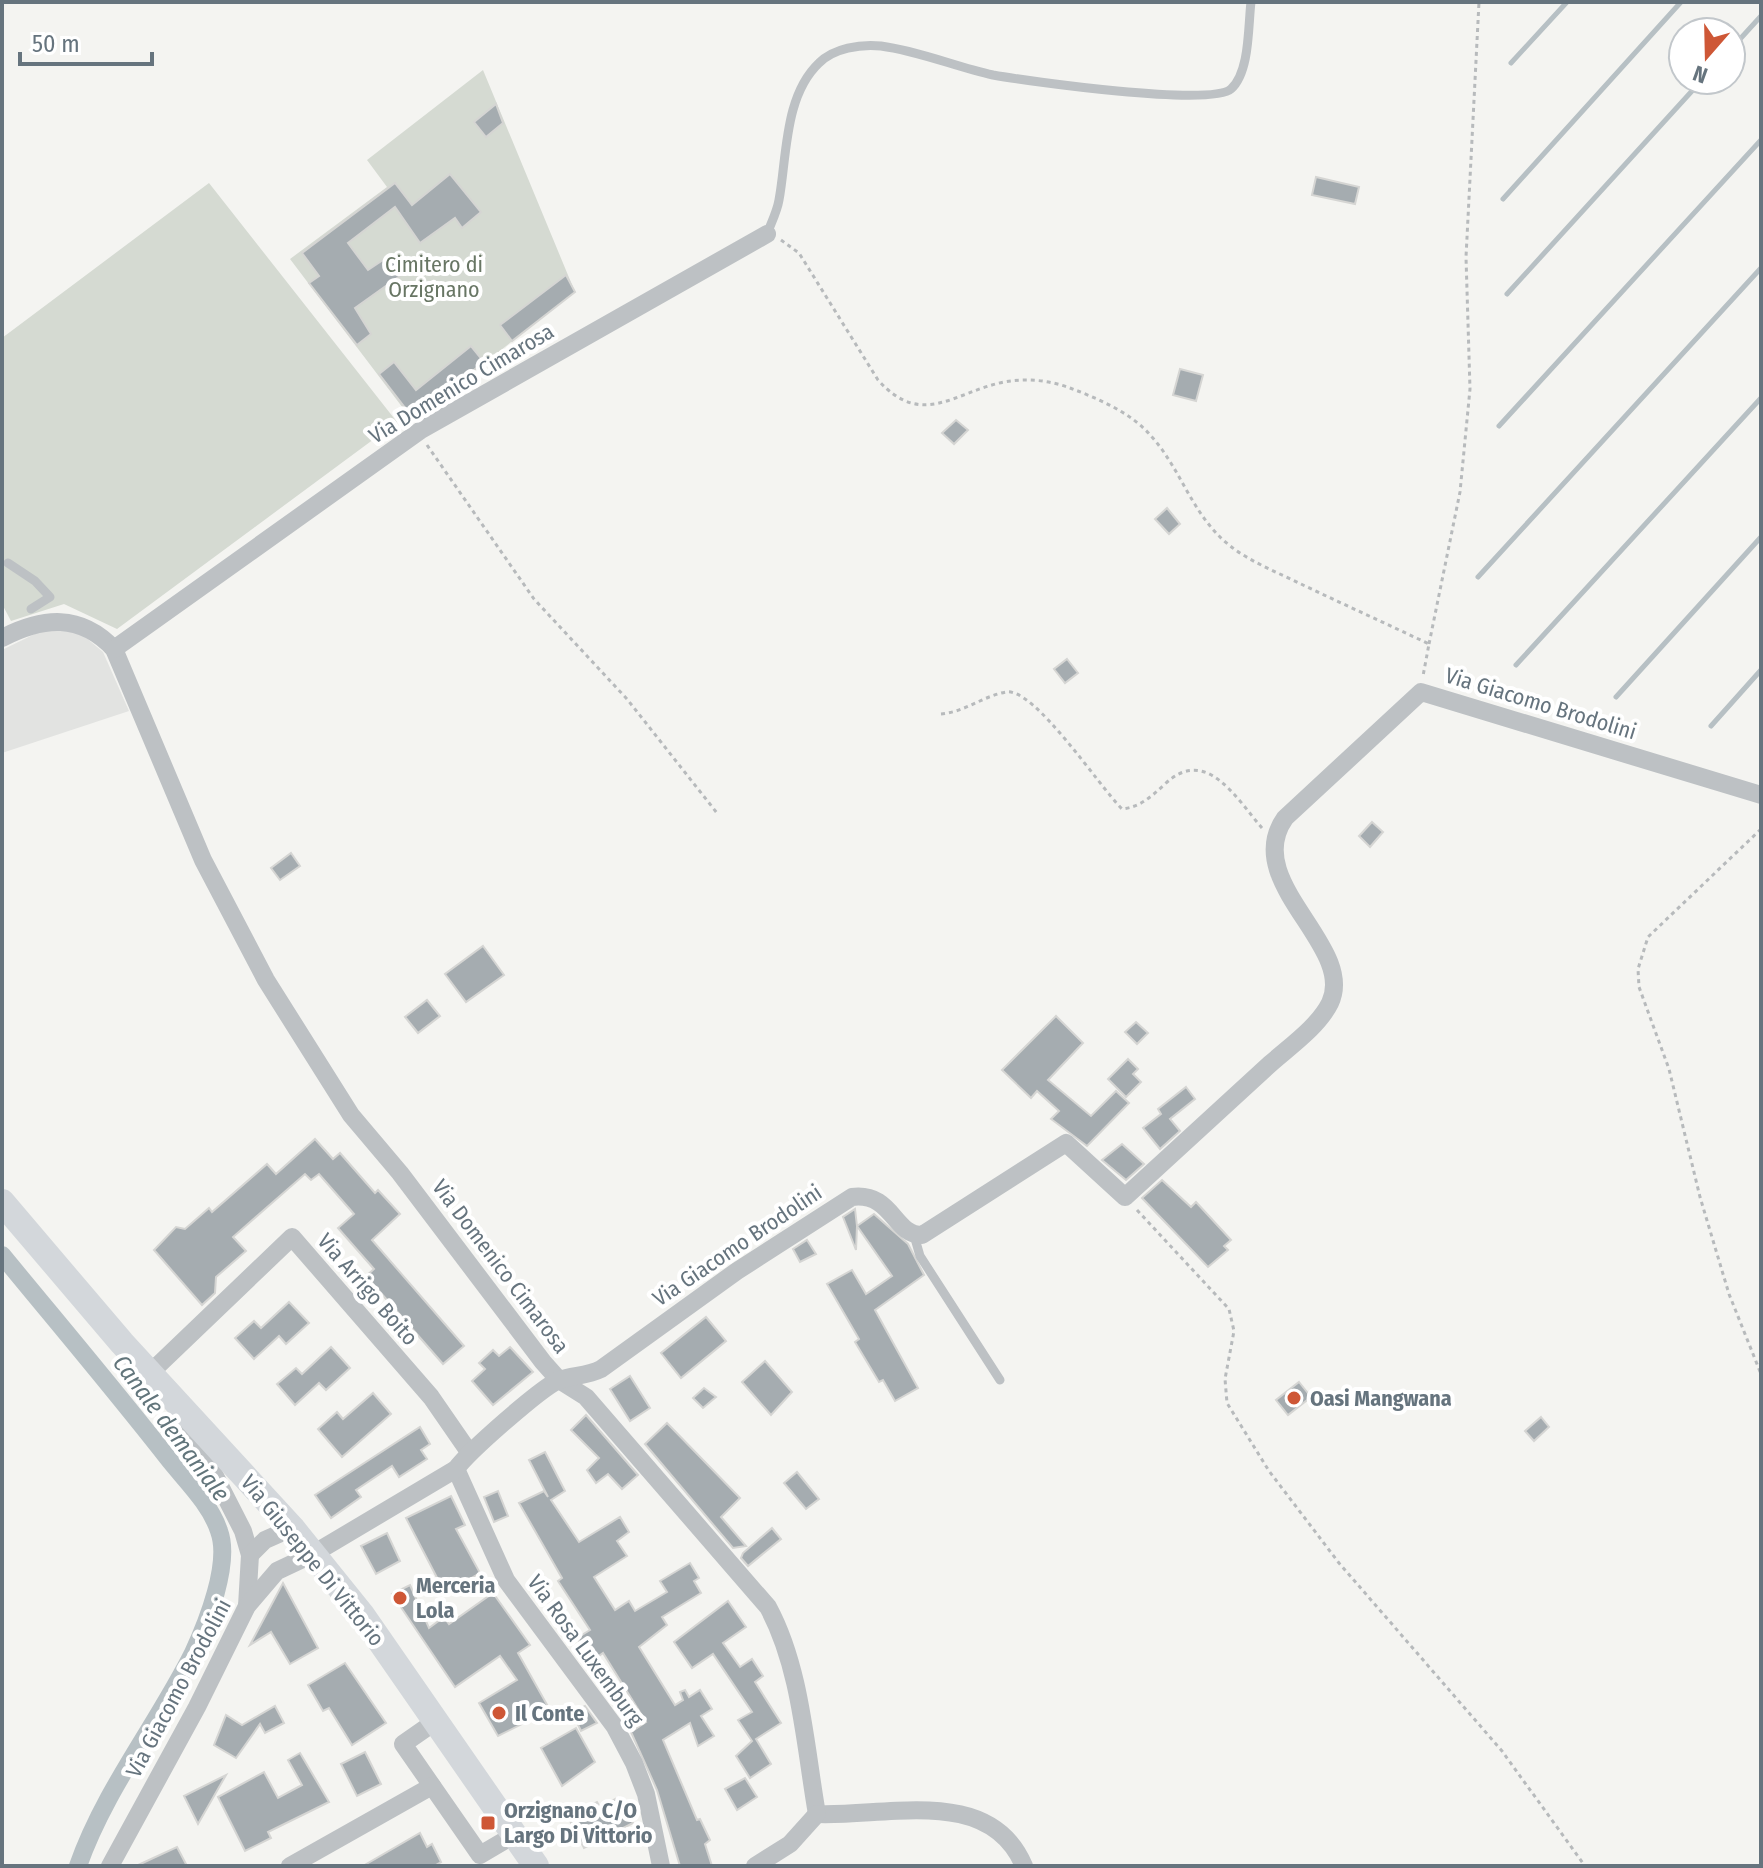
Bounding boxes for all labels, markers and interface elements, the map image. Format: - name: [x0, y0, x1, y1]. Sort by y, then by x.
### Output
- scale bar: [20, 16, 152, 66]
- north arrow: [1667, 16, 1747, 96]
- text: 50 m: [32, 30, 80, 58]
- text: N: [1690, 59, 1711, 89]
- park label: Cimitero di Orzignano: [385, 251, 483, 303]
- street label: Via Domenico Cimarosa: [364, 318, 559, 449]
- street label: Via Giacomo Brodolini: [1442, 662, 1640, 745]
- street label: Via Domenico Cimarosa: [426, 1174, 575, 1359]
- street label: Via Giacomo Brodolini: [648, 1179, 827, 1312]
- street label: Via Arrigo Boito: [312, 1228, 424, 1351]
- water label: Canale demaniale: [107, 1349, 235, 1507]
- place label: Oasi Mangwana: [1310, 1385, 1452, 1412]
- marker: Oasi Mangwana: [1285, 1389, 1303, 1407]
- street label: Via Giuseppe Di Vittorio: [235, 1469, 390, 1651]
- street label: Via Rosa Luxemburg: [522, 1569, 650, 1732]
- place label: Merceria Lola: [416, 1572, 495, 1624]
- marker: Merceria Lola: [391, 1589, 409, 1607]
- street label: Via Giacomo Brodolini: [120, 1594, 237, 1782]
- place label: Il Conte: [515, 1700, 584, 1727]
- marker: Il Conte: [490, 1704, 508, 1722]
- place label: Orzignano C/O Largo Di Vittorio: [504, 1797, 653, 1849]
- marker: Orzignano C/O Largo Di Vittorio: [479, 1814, 497, 1832]

